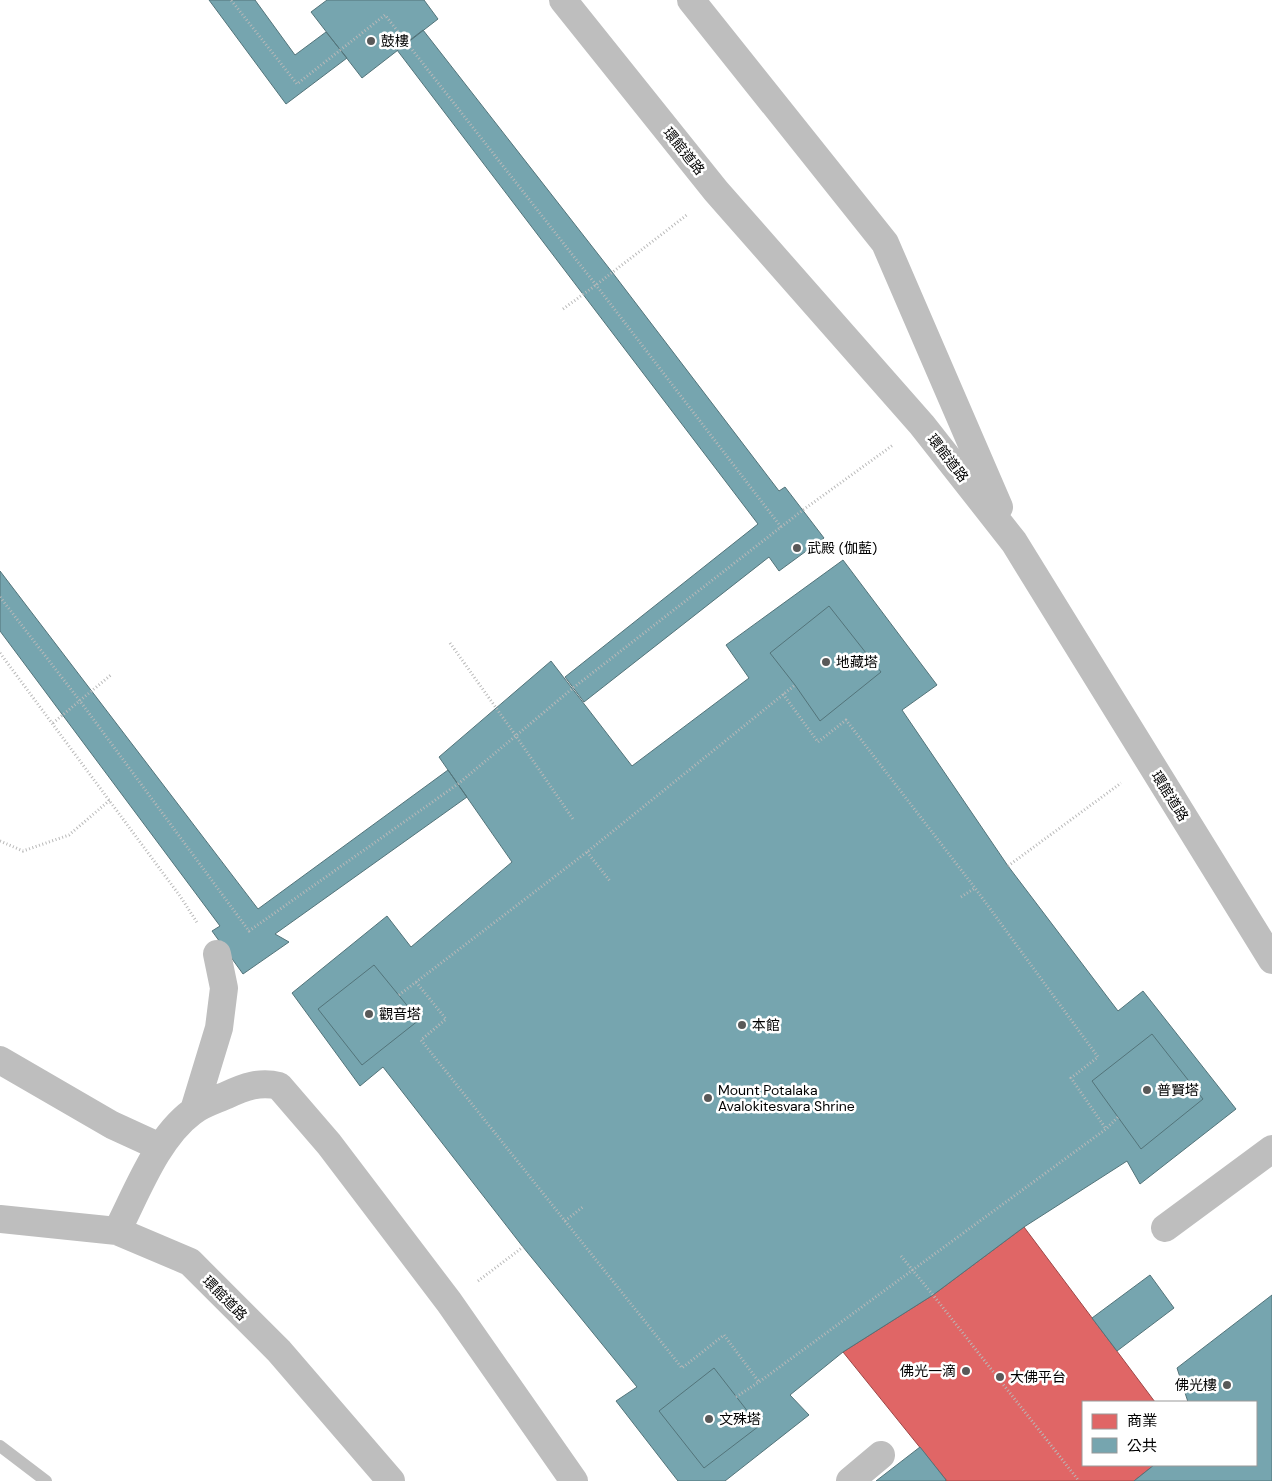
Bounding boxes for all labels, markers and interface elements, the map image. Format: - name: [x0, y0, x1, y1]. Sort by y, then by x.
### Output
- place label: 鼓樓: [381, 32, 409, 50]
- marker: 鼓樓: [365, 35, 377, 47]
- street label: 環館道路: [659, 124, 709, 178]
- street label: 環館道路: [924, 430, 972, 486]
- place label: 武殿 (伽藍): [807, 539, 877, 557]
- marker: 武殿 (伽藍): [791, 542, 803, 554]
- place label: 地藏塔: [836, 653, 878, 671]
- marker: 地藏塔: [820, 656, 832, 668]
- street label: 環館道路: [1148, 767, 1192, 825]
- place label: 觀音塔: [379, 1005, 421, 1023]
- marker: 觀音塔: [363, 1008, 375, 1020]
- place label: 本館: [752, 1016, 780, 1034]
- marker: 本館: [736, 1019, 748, 1031]
- place label: Mount Potalaka Avalokitesvara Shrine: [718, 1081, 855, 1115]
- place label: 普賢塔: [1157, 1081, 1199, 1099]
- marker: 普賢塔: [1141, 1084, 1153, 1096]
- marker: Mount Potalaka Avalokitesvara Shrine: [702, 1092, 714, 1104]
- street label: 環館道路: [199, 1272, 251, 1324]
- place label: 佛光一滴: [900, 1362, 956, 1380]
- marker: 佛光一滴: [960, 1365, 972, 1377]
- place label: 大佛平台: [1010, 1368, 1066, 1386]
- marker: 大佛平台: [994, 1371, 1006, 1383]
- place label: 佛光樓: [1175, 1376, 1217, 1394]
- marker: 佛光樓: [1221, 1379, 1233, 1391]
- legend: [1082, 1401, 1257, 1466]
- place label: 文殊塔: [719, 1410, 761, 1428]
- text: 商業: [1127, 1411, 1157, 1431]
- marker: 文殊塔: [703, 1413, 715, 1425]
- text: 公共: [1127, 1436, 1157, 1456]

